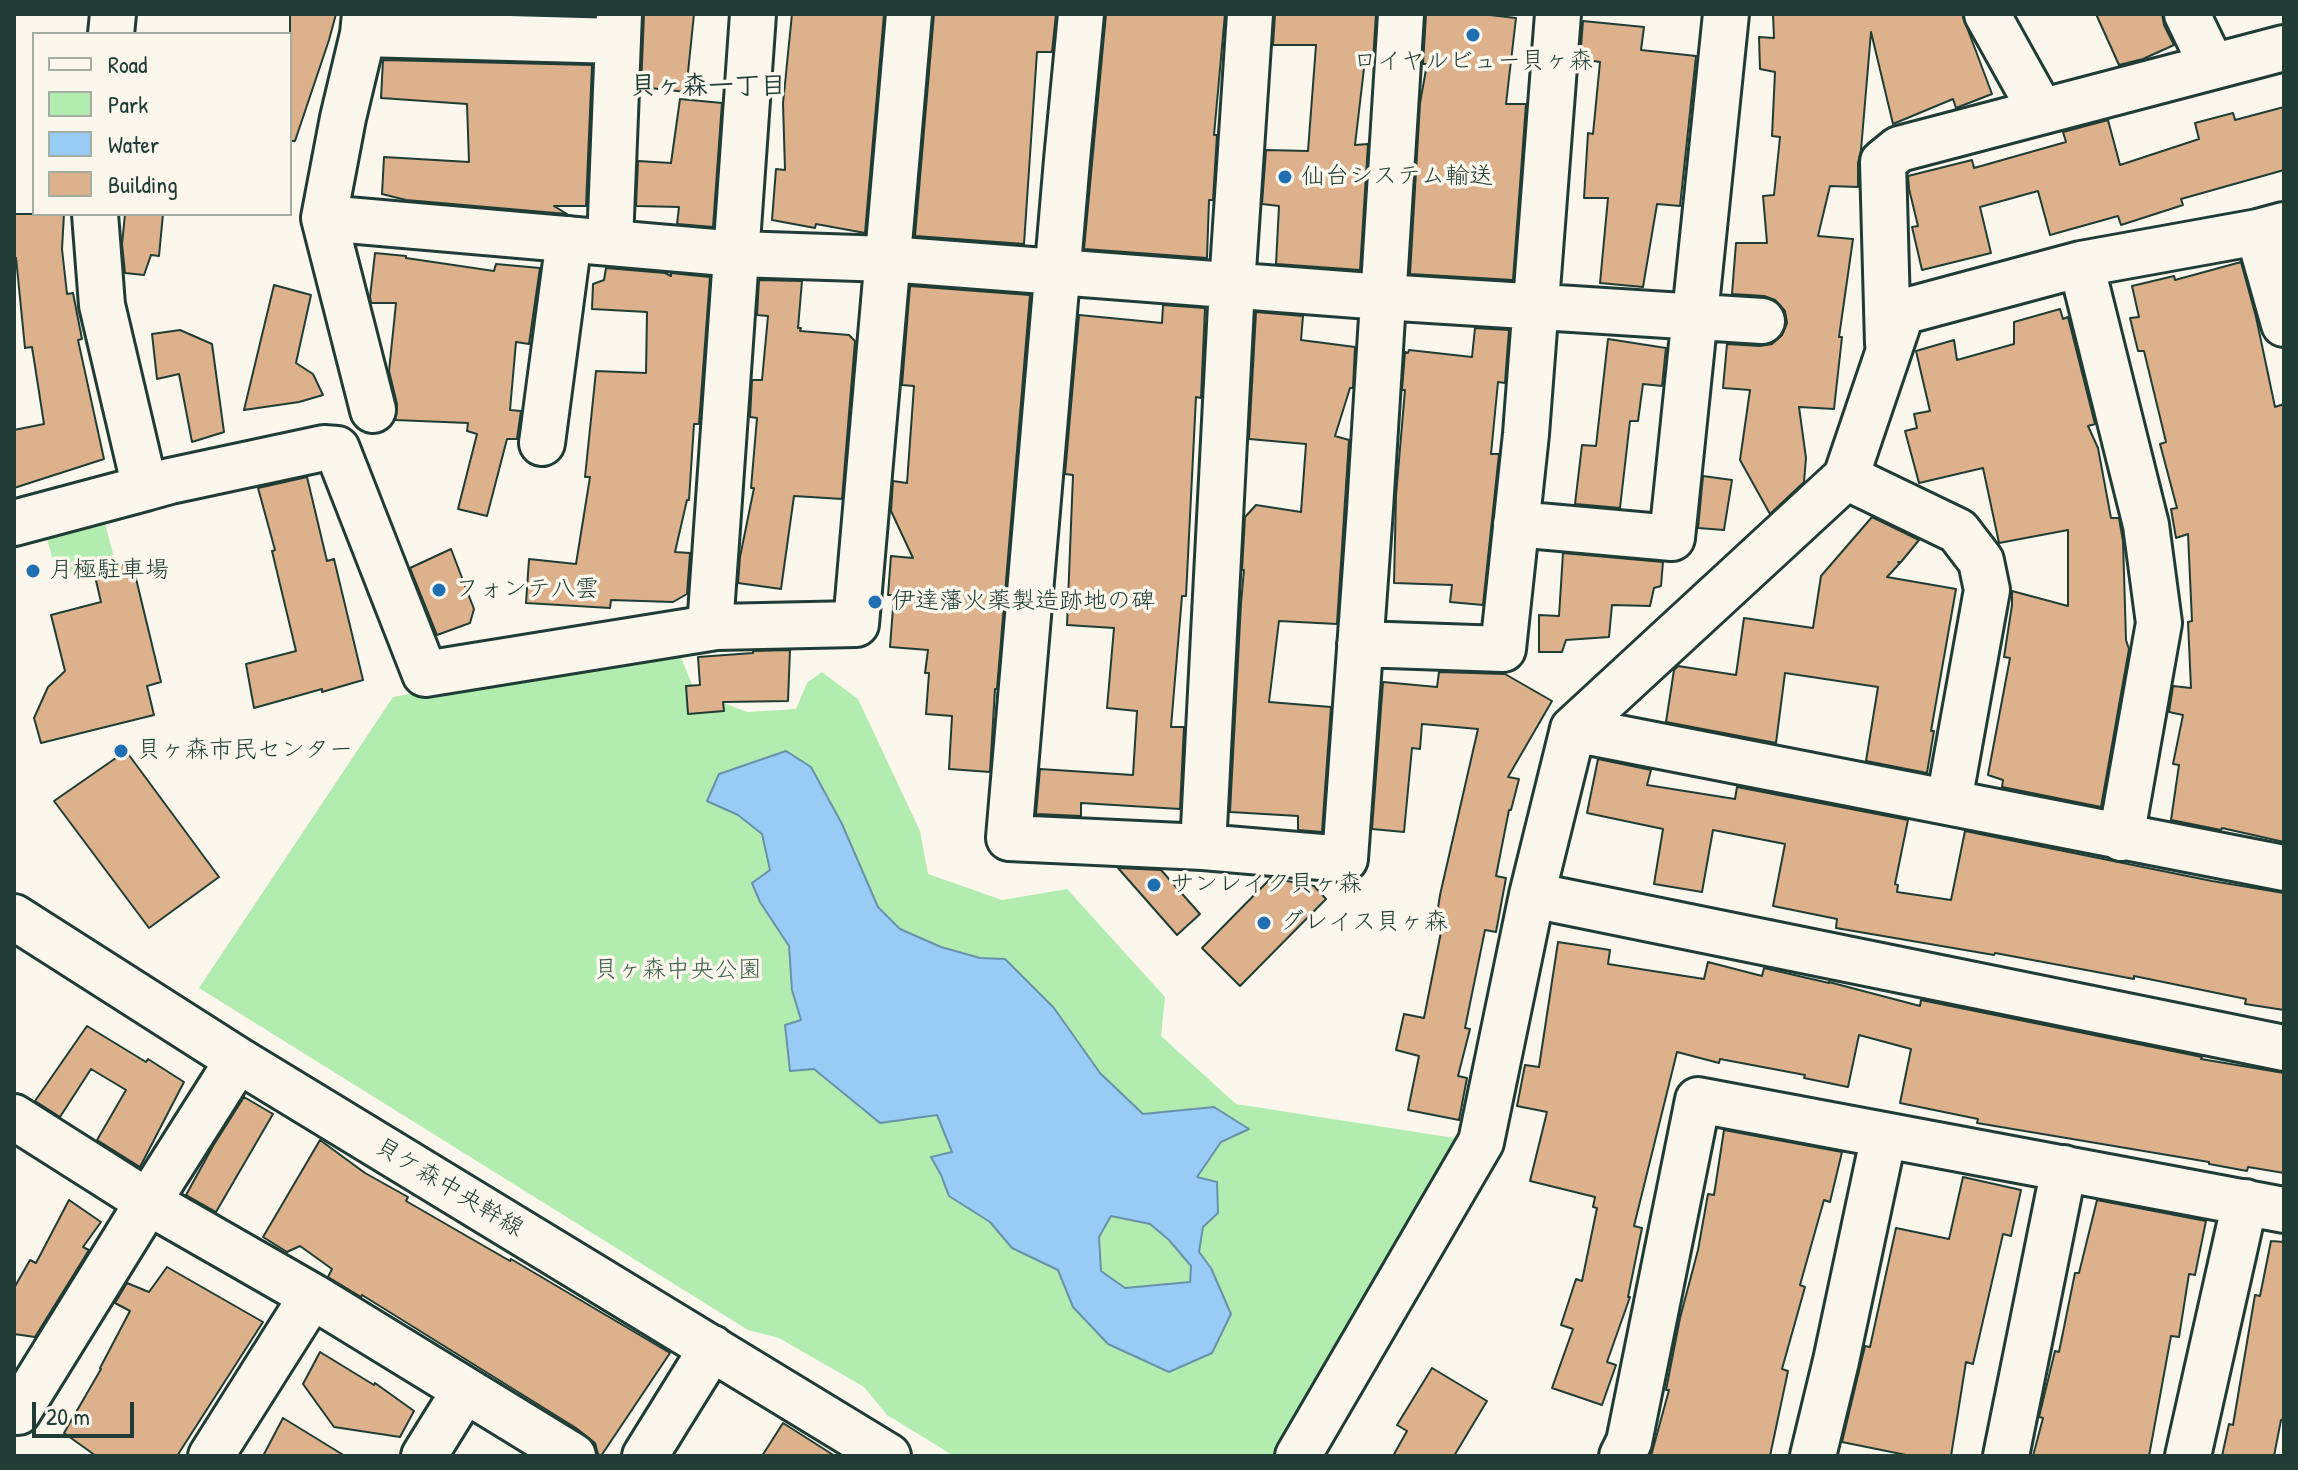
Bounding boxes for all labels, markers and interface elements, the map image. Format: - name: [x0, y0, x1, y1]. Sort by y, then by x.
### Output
- marker: ロイヤルビュー貝ヶ森: [1464, 26, 1482, 44]
- legend: [32, 32, 292, 216]
- text: Road: [108, 48, 147, 80]
- place label: ロイヤルビュー貝ヶ森: [1353, 48, 1593, 76]
- district label: 貝ヶ森一丁目: [630, 71, 786, 103]
- text: Park: [108, 88, 148, 120]
- text: Water: [108, 128, 159, 160]
- place label: 仙台システム輸送: [1301, 163, 1493, 191]
- text: Building: [108, 168, 178, 200]
- marker: 仙台システム輸送: [1276, 168, 1294, 186]
- place label: 月極駐車場: [49, 557, 169, 585]
- marker: 月極駐車場: [24, 562, 42, 580]
- place label: フォンテ八雲: [455, 576, 599, 604]
- marker: フォンテ八雲: [430, 581, 448, 599]
- place label: 伊達藩火薬製造跡地の碑: [891, 588, 1155, 616]
- marker: 伊達藩火薬製造跡地の碑: [866, 593, 884, 611]
- place label: 貝ヶ森市民センター: [137, 737, 353, 765]
- marker: 貝ヶ森市民センター: [112, 742, 130, 760]
- place label: サンレイク貝ヶ森: [1170, 871, 1362, 899]
- marker: サンレイク貝ヶ森: [1145, 876, 1163, 894]
- place label: グレイス貝ヶ森: [1280, 909, 1448, 937]
- marker: グレイス貝ヶ森: [1255, 914, 1273, 932]
- park label: 貝ヶ森中央公園: [594, 957, 762, 985]
- street label: 貝ケ森中央幹線: [370, 1132, 528, 1244]
- scale bar: [36, 1386, 138, 1436]
- text: 20 m: [46, 1400, 90, 1432]

